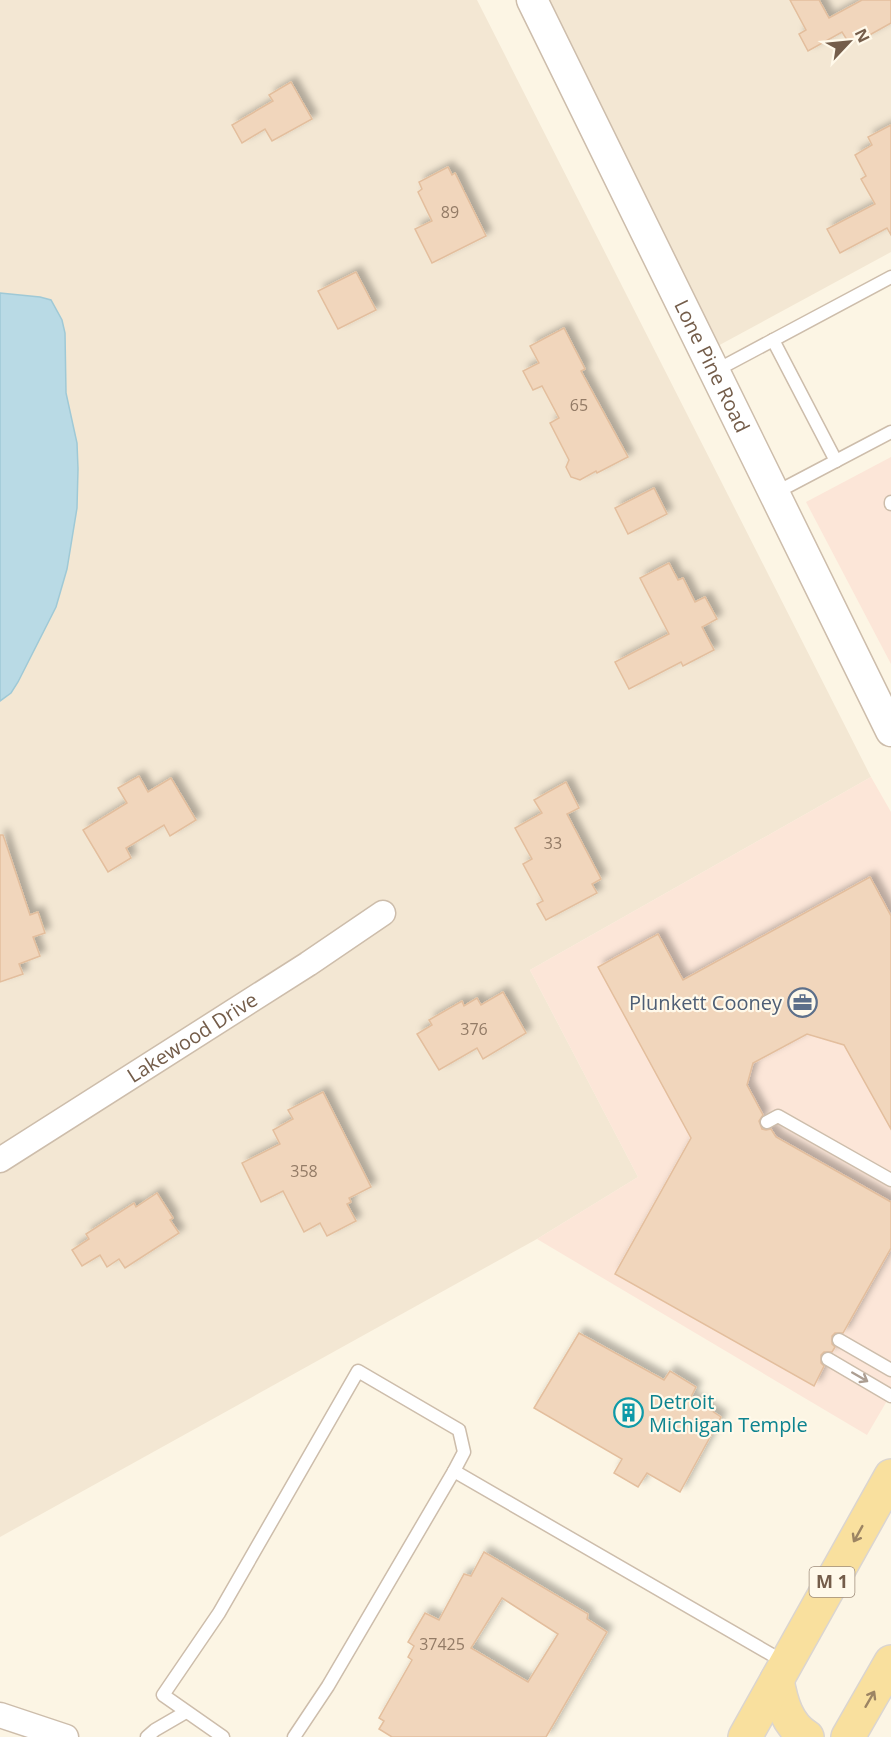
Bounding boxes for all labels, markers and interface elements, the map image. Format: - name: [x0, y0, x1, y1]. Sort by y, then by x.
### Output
- north arrow: [819, 12, 879, 72]
- text: N: [850, 25, 875, 46]
- house number: 89: [441, 201, 459, 223]
- street label: Lone Pine Road: [668, 295, 756, 437]
- house number: 65: [570, 394, 588, 416]
- house number: 33: [544, 832, 562, 854]
- street label: Lakewood Drive: [122, 986, 262, 1089]
- office icon: Plunkett Cooney: [787, 987, 819, 1019]
- place label: Plunkett Cooney: [629, 989, 783, 1016]
- house number: 376: [460, 1018, 488, 1040]
- house number: 358: [290, 1160, 318, 1182]
- one-way arrow: [851, 1372, 868, 1384]
- place label: Detroit Michigan Temple: [649, 1388, 808, 1438]
- building icon: Detroit Michigan Temple: [612, 1397, 644, 1429]
- one-way arrow: [852, 1525, 864, 1542]
- road number: M 1: [810, 1567, 854, 1597]
- house number: 37425: [419, 1633, 465, 1655]
- one-way arrow: [865, 1691, 876, 1709]

